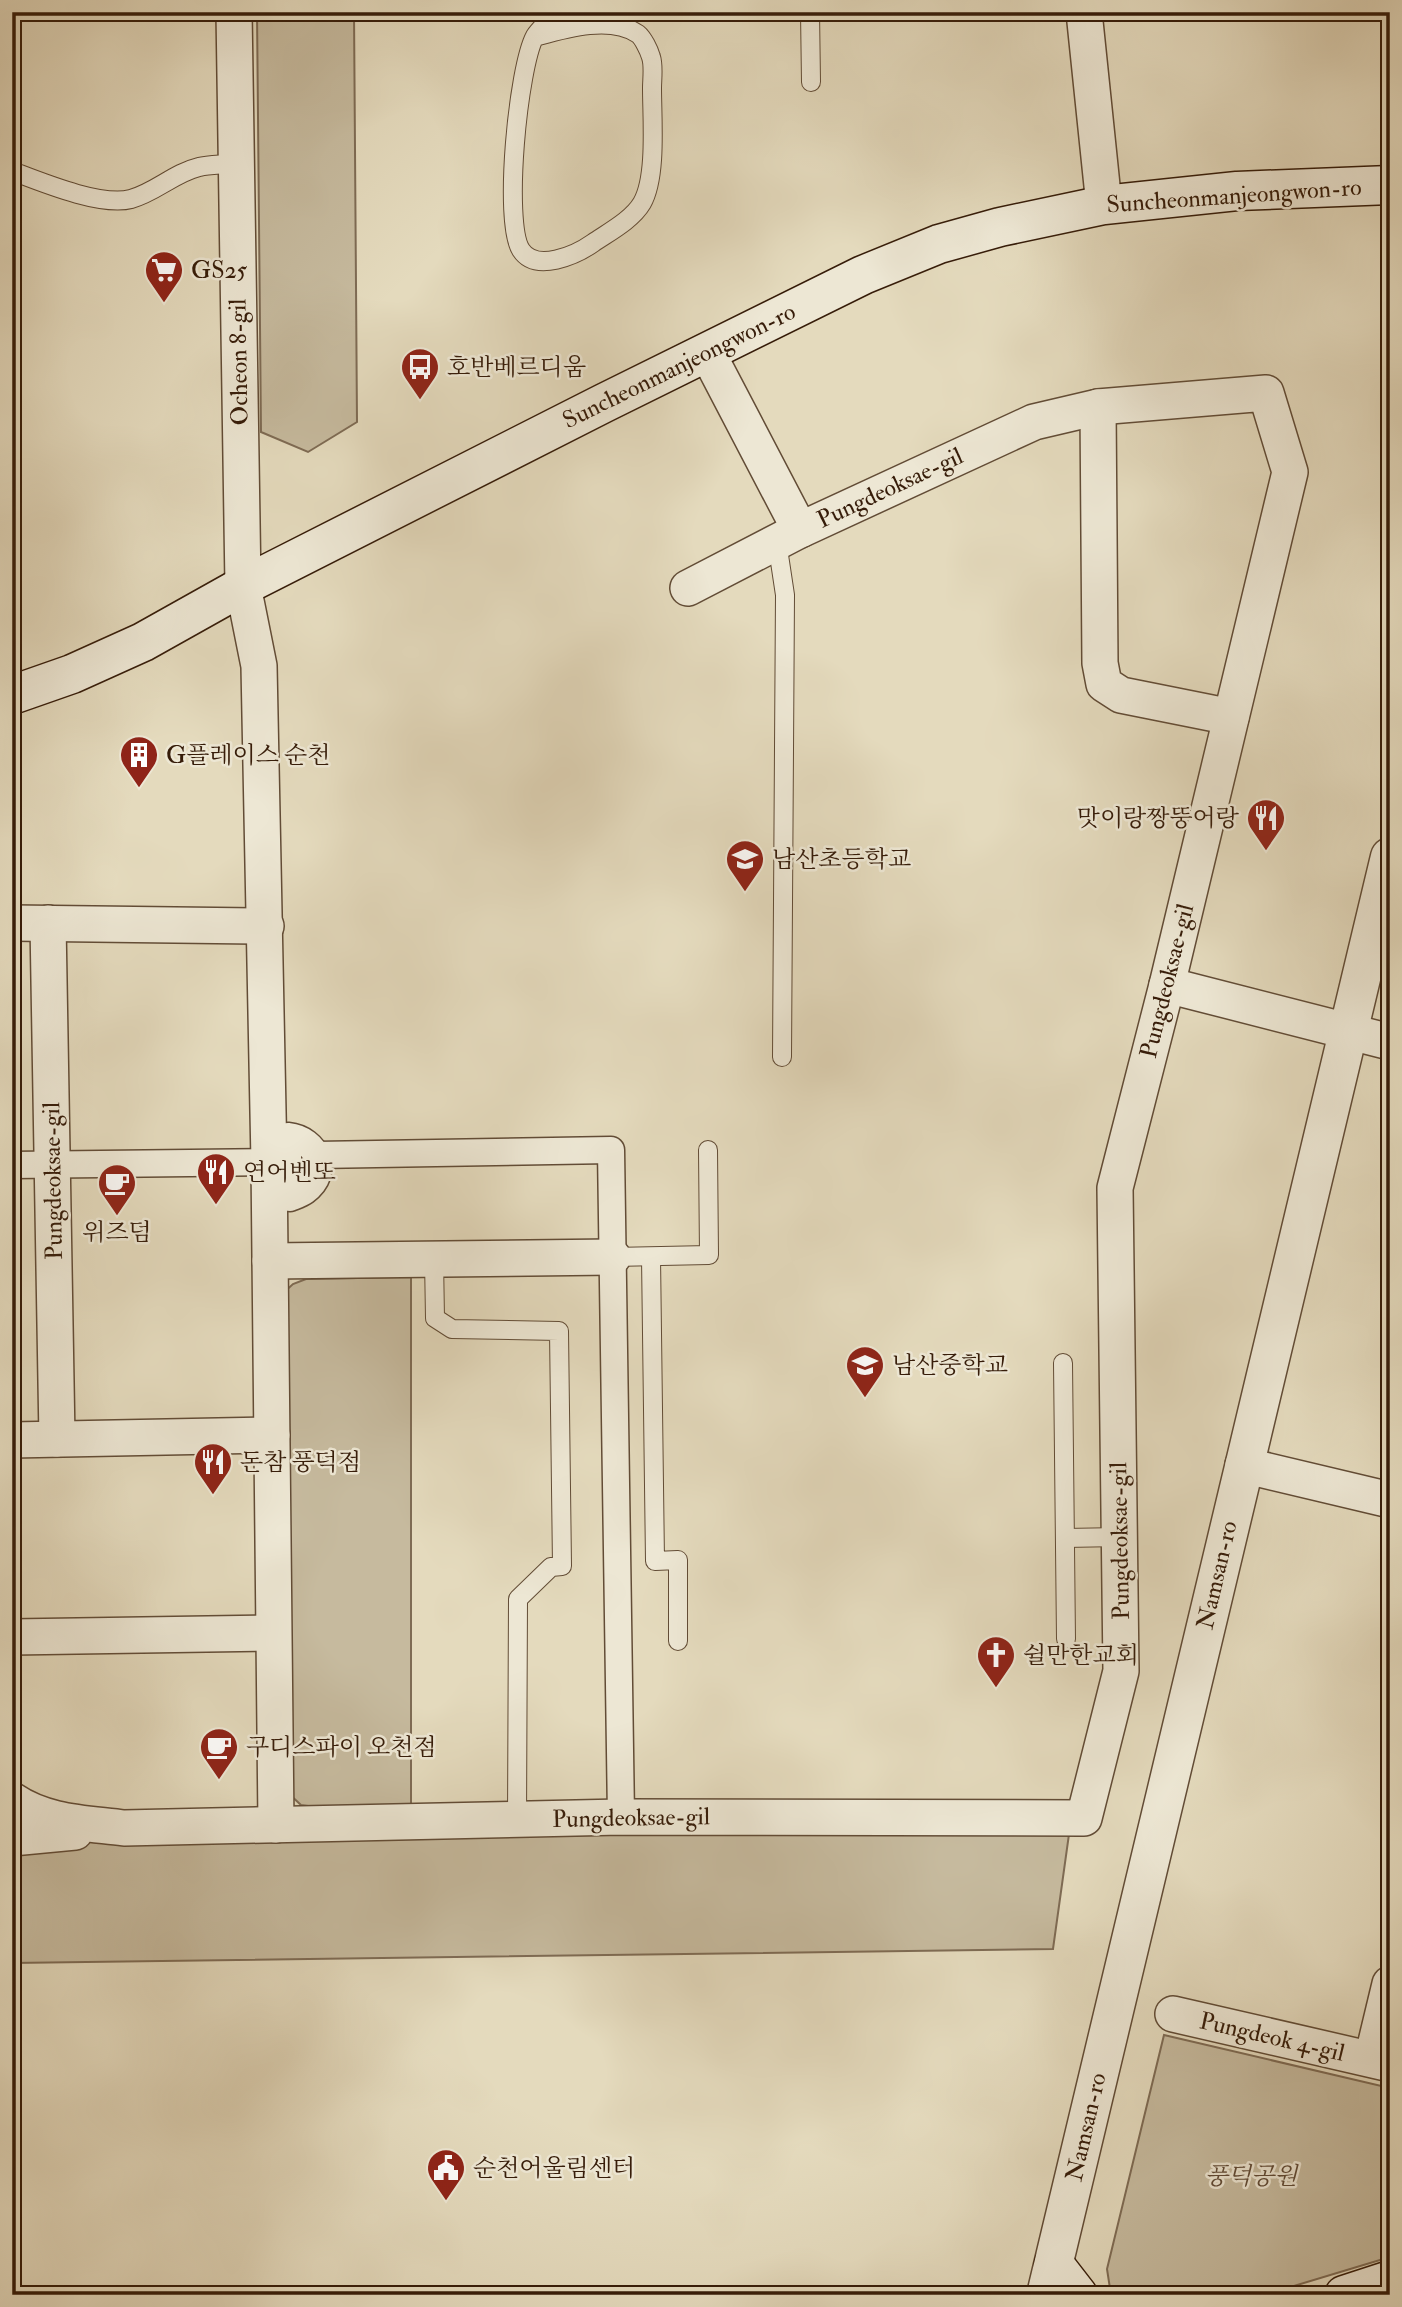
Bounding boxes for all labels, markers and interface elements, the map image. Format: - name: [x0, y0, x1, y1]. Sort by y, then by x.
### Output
- street label: Suncheonmanjeongwon-ro: [1105, 172, 1363, 220]
- supermarket icon: GS25: [143, 249, 185, 304]
- place label: GS25: [191, 255, 248, 286]
- street label: Suncheonmanjeongwon-ro: [557, 296, 801, 436]
- street label: Ocheon 8-gil: [222, 298, 256, 426]
- bus stop icon: 호반베르디움: [399, 346, 441, 401]
- place label: 호반베르디움: [447, 352, 586, 383]
- street label: Pungdeoksae-gil: [812, 441, 968, 535]
- building icon: G플레이스 순천: [118, 734, 160, 789]
- place label: G플레이스 순천: [166, 740, 330, 771]
- restaurant icon: 맛이랑짱뚱어랑: [1245, 797, 1287, 852]
- place label: 맛이랑짱뚱어랑: [1077, 803, 1240, 834]
- school or university icon: 남산초등학교: [724, 838, 766, 893]
- place label: 남산초등학교: [772, 844, 911, 875]
- street label: Pungdeoksae-gil: [1133, 901, 1201, 1061]
- street label: Pungdeoksae-gil: [36, 1102, 70, 1260]
- restaurant icon: 연어벤또: [195, 1151, 237, 1206]
- place label: 연어벤또: [243, 1157, 336, 1188]
- cafe icon: 위즈덤: [96, 1162, 138, 1217]
- place label: 위즈덤: [82, 1217, 152, 1248]
- school or university icon: 남산중학교: [844, 1344, 886, 1399]
- place label: 남산중학교: [892, 1350, 1008, 1381]
- restaurant icon: 돈참 풍덕점: [192, 1441, 234, 1496]
- place label: 돈참 풍덕점: [240, 1447, 361, 1478]
- street label: Pungdeoksae-gil: [1103, 1462, 1137, 1620]
- street label: Namsan-ro: [1189, 1518, 1245, 1632]
- church icon: 쉴만한교회: [975, 1634, 1017, 1689]
- place label: 쉴만한교회: [1023, 1640, 1139, 1671]
- cafe icon: 구디스파이 오천점: [198, 1726, 240, 1781]
- place label: 구디스파이 오천점: [246, 1732, 437, 1763]
- street label: Pungdeoksae-gil: [552, 1801, 710, 1835]
- street label: Pungdeok 4-gil: [1196, 2005, 1348, 2069]
- street label: Namsan-ro: [1058, 2070, 1114, 2184]
- public building icon: 순천어울림센터: [425, 2147, 467, 2202]
- place label: 순천어울림센터: [473, 2153, 635, 2184]
- park label: 풍덕공원: [1205, 2161, 1299, 2192]

